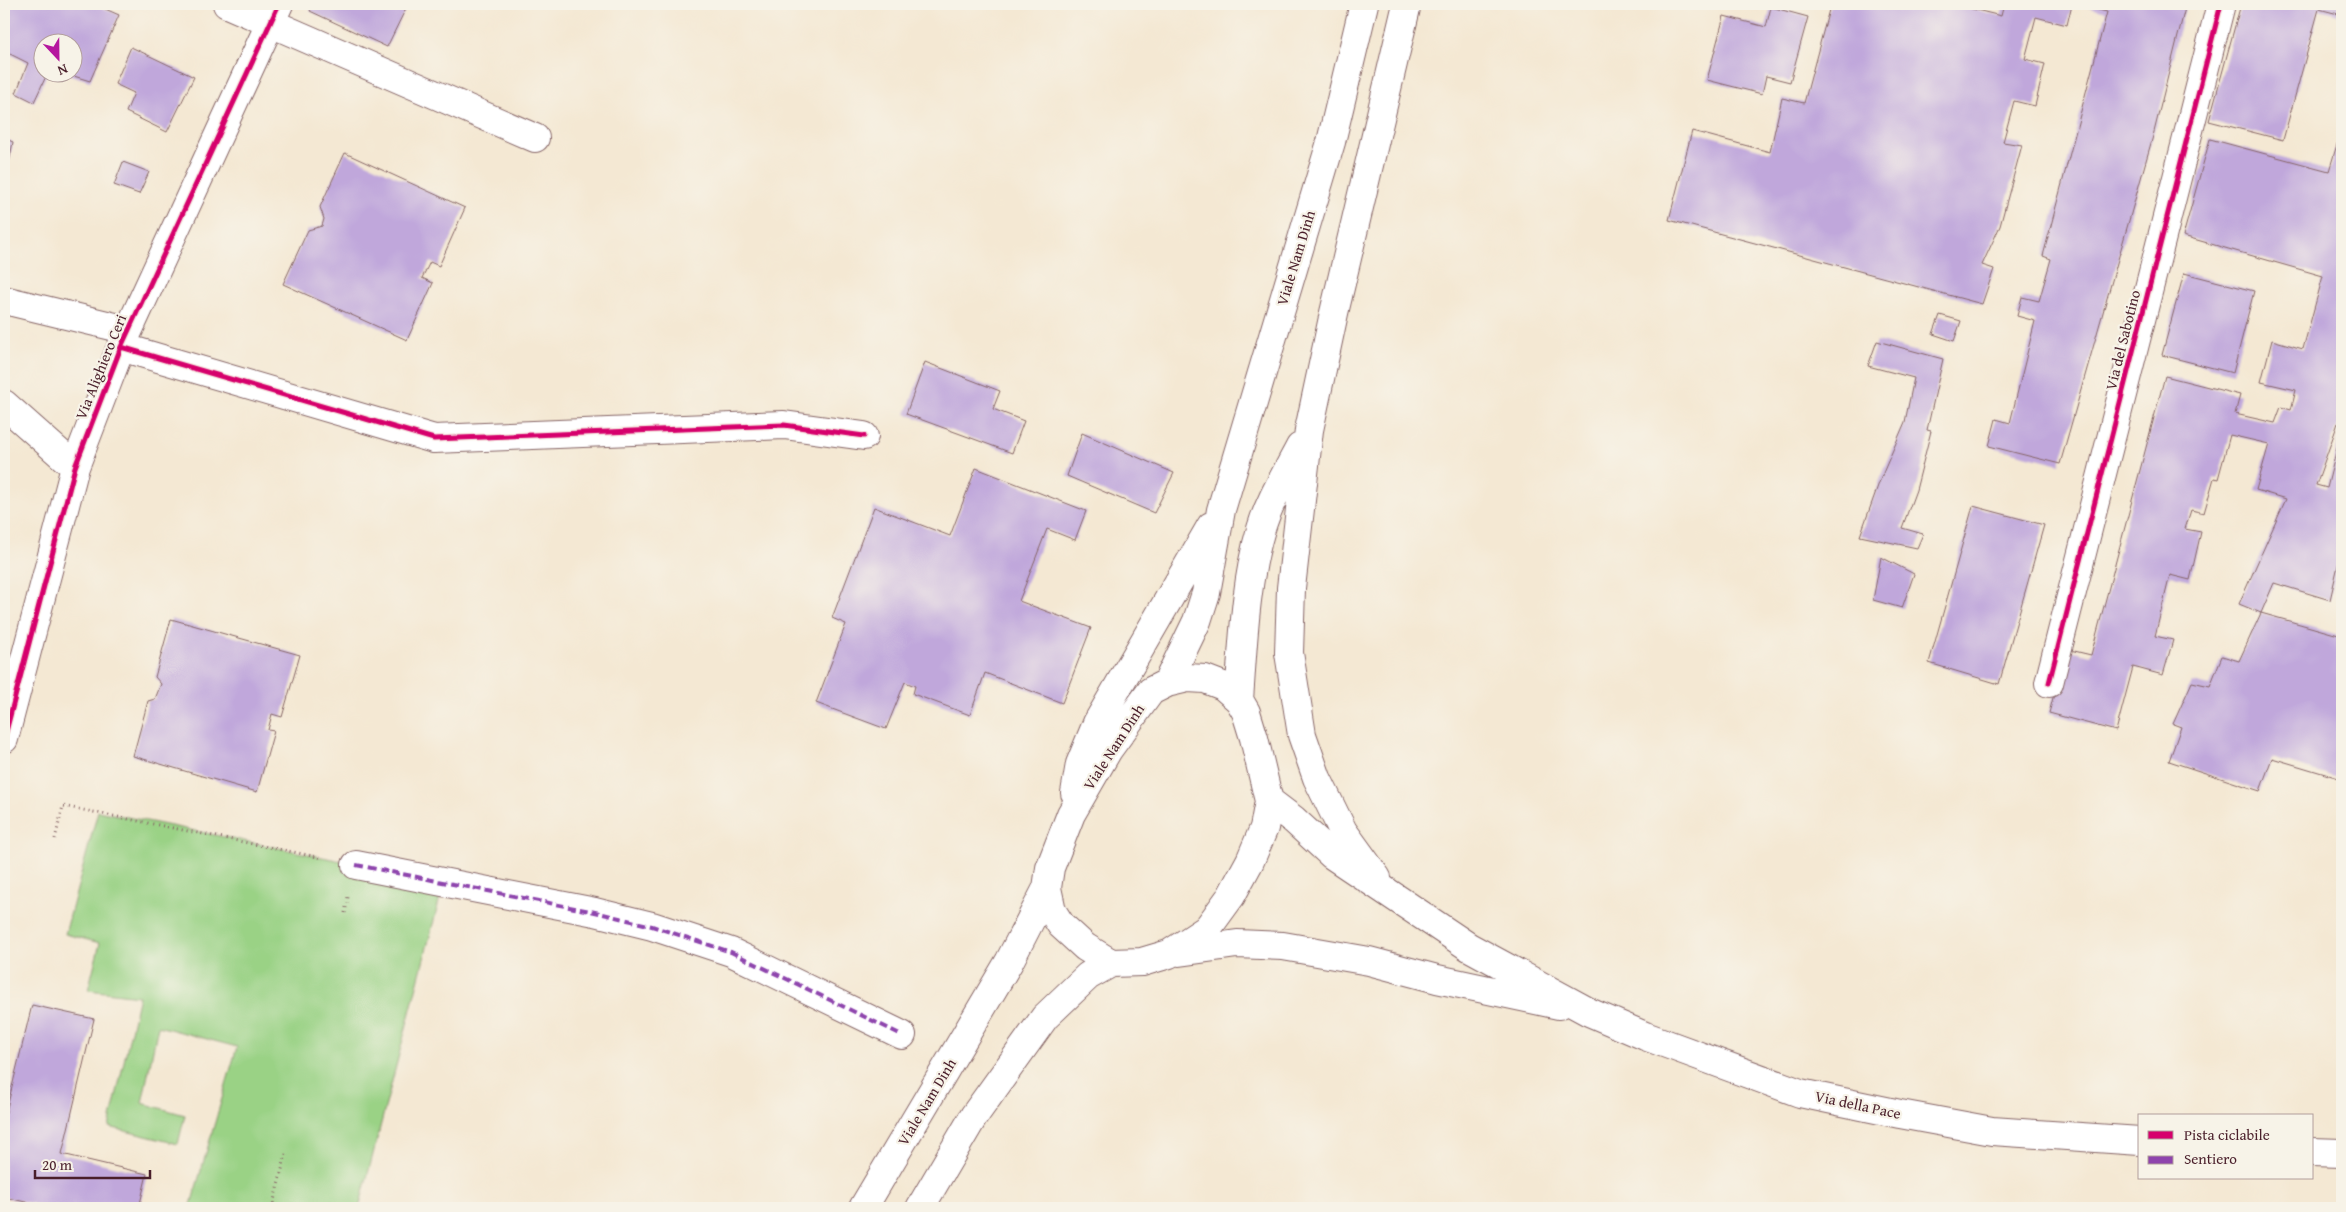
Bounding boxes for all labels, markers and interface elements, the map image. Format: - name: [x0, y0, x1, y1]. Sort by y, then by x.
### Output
- north arrow: [32, 32, 82, 82]
- text: N: [54, 59, 71, 81]
- street label: Viale Nam Dinh: [1271, 207, 1320, 308]
- street label: Via del Sabotino: [2100, 287, 2145, 392]
- street label: Via Alighiero Ceri: [70, 311, 131, 422]
- street label: Viale Nam Dinh: [1078, 699, 1149, 794]
- street label: Viale Nam Dinh: [892, 1054, 961, 1149]
- street label: Via della Pace: [1813, 1085, 1903, 1124]
- legend: [2138, 1114, 2314, 1180]
- text: Pista ciclabile: [2184, 1124, 2270, 1145]
- scale bar: [35, 1147, 150, 1179]
- text: Sentiero: [2184, 1148, 2237, 1169]
- text: 20 m: [42, 1154, 73, 1175]

